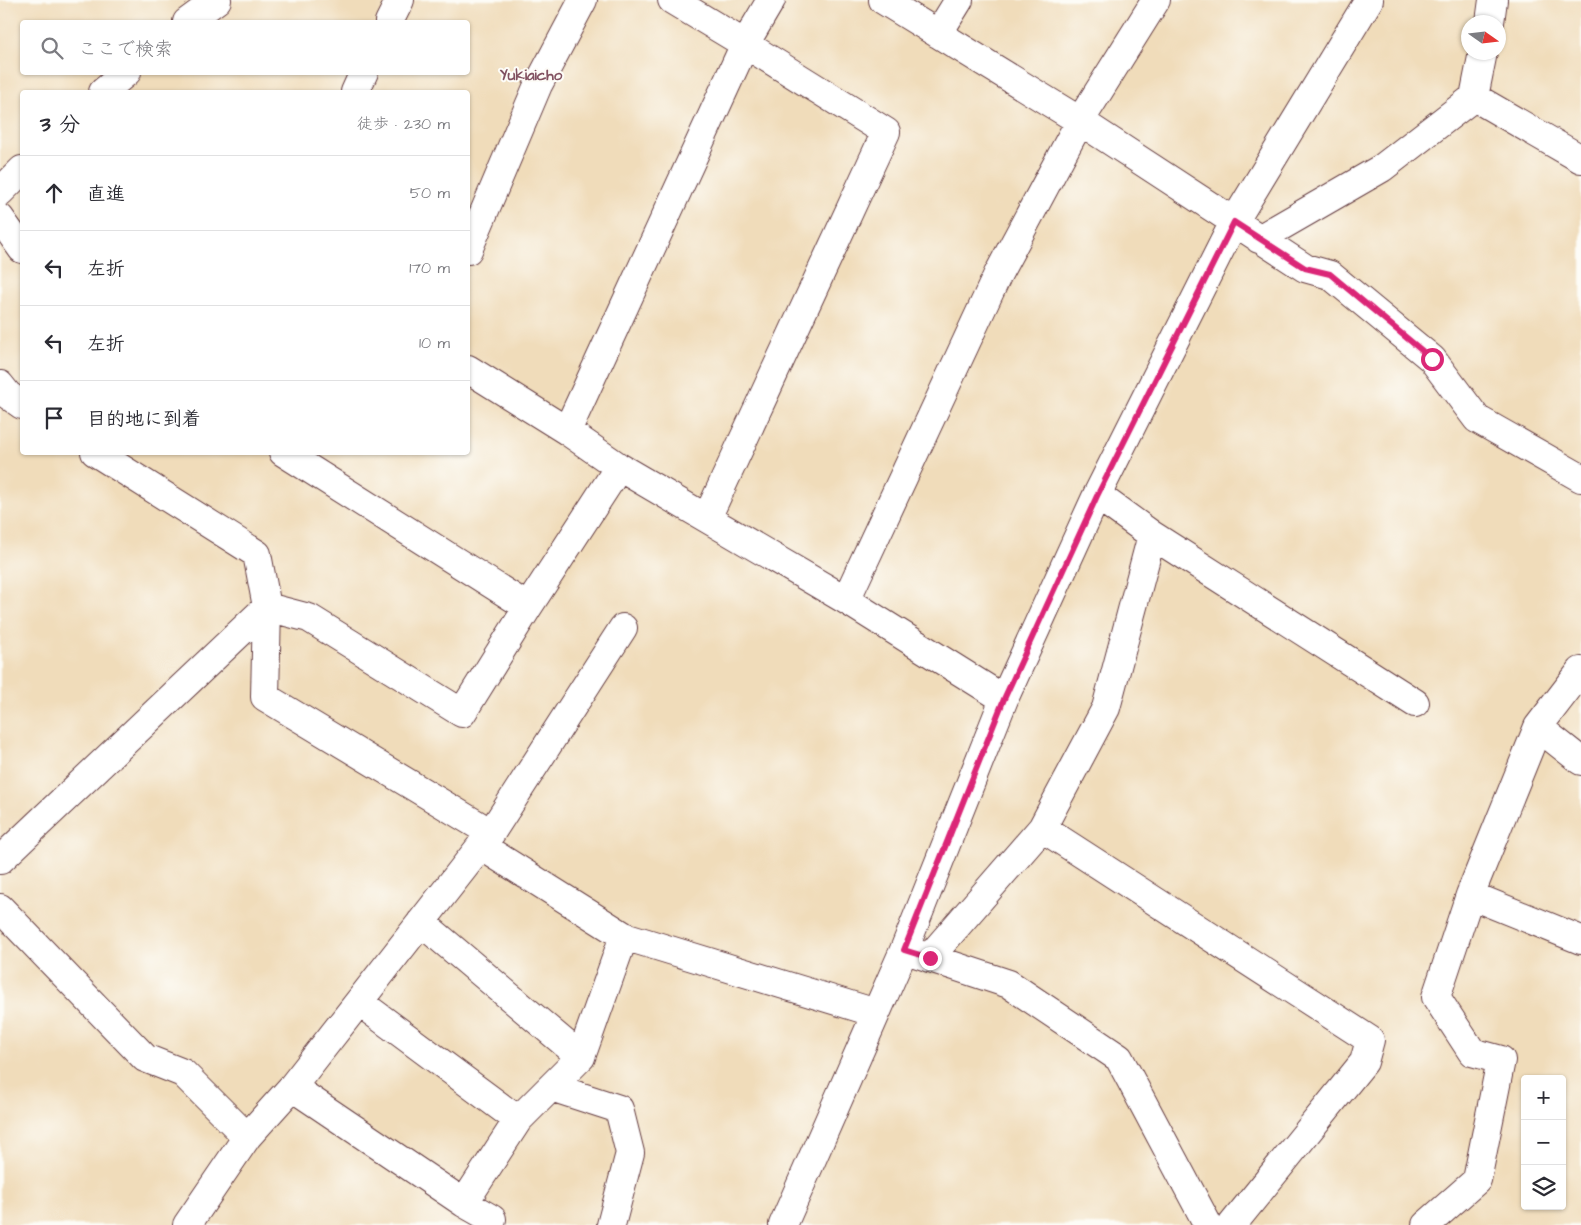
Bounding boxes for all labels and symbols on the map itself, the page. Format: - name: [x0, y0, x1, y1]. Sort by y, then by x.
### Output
- north arrow: [1461, 15, 1506, 60]
- district label: Yukiaicho: [500, 65, 563, 86]
- route start: [1421, 348, 1444, 371]
- route end: [919, 947, 942, 970]

